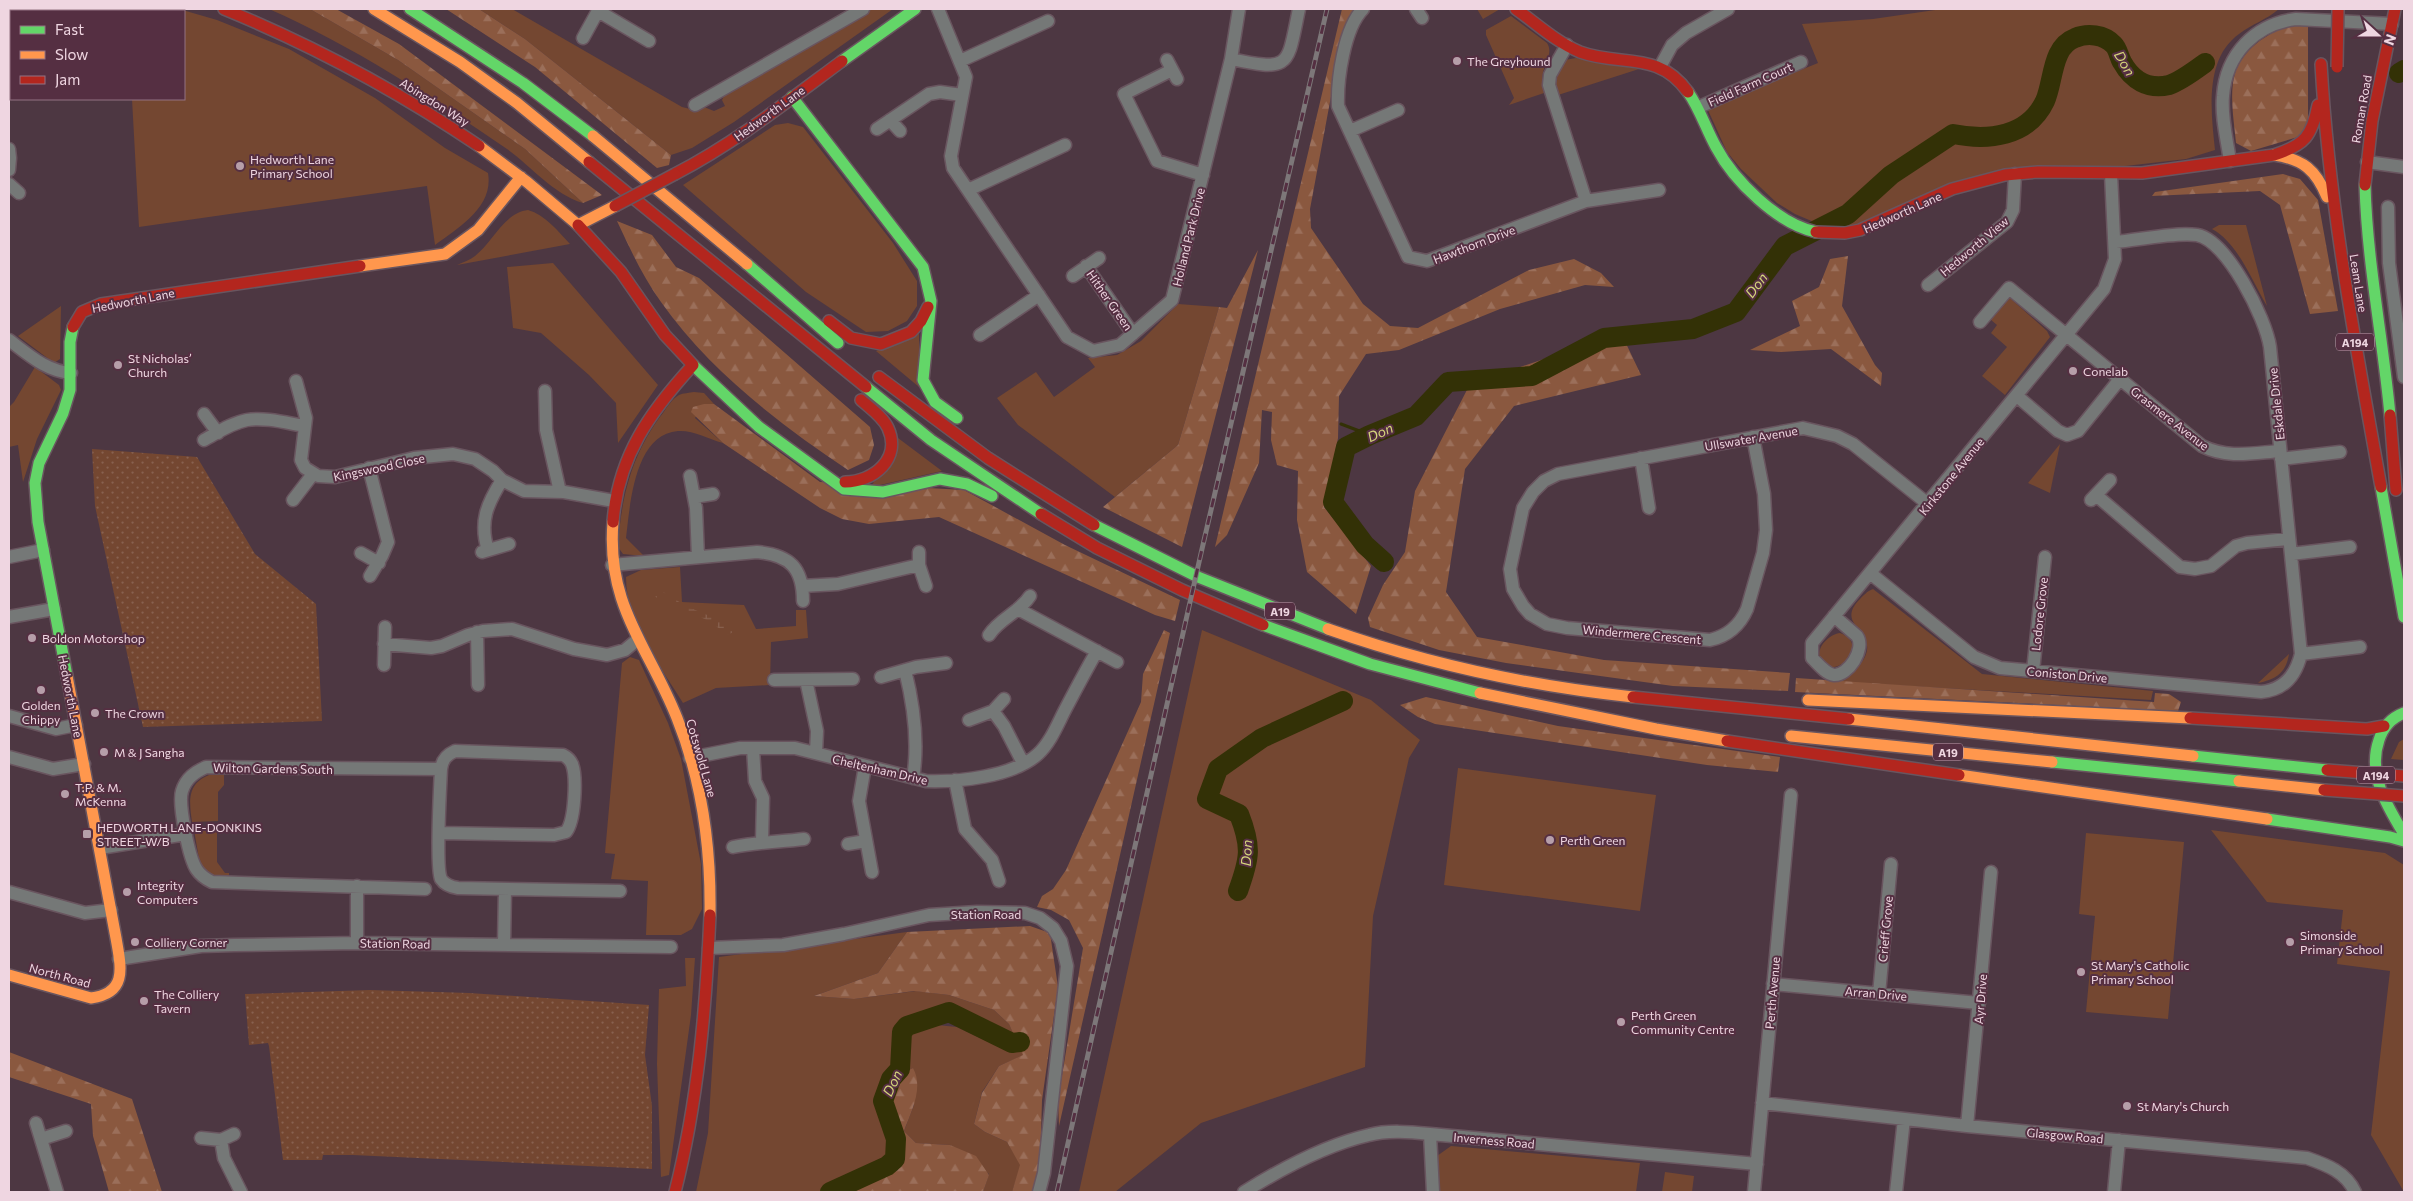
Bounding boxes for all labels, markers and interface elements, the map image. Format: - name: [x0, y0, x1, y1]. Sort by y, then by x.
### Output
- legend: [10, 10, 185, 100]
- north arrow: [2353, 10, 2403, 60]
- text: Fast: [55, 20, 84, 38]
- text: N: [2381, 32, 2400, 48]
- text: Slow: [55, 45, 88, 63]
- water label: Don: [2111, 47, 2139, 79]
- place label: The Greyhound: [1467, 54, 1551, 68]
- marker: The Greyhound: [1451, 55, 1463, 67]
- street label: Field Farm Court: [1706, 59, 1794, 109]
- text: Jam: [55, 70, 80, 88]
- street label: Roman Road: [2348, 74, 2374, 144]
- street label: Abingdon Way: [398, 75, 472, 129]
- street label: Hedworth Lane: [731, 83, 807, 143]
- place label: Hedworth Lane Primary School: [250, 152, 334, 180]
- marker: Hedworth Lane Primary School: [234, 160, 246, 172]
- street label: Holland Park Drive: [1169, 186, 1207, 288]
- street label: Hedworth Lane: [1861, 189, 1943, 235]
- street label: Hedworth View: [1937, 213, 2011, 279]
- street label: Hawthorn Drive: [1431, 222, 1517, 266]
- street label: Leam Lane: [2348, 253, 2370, 313]
- street label: Hither Green: [1084, 267, 1136, 333]
- water label: Don: [1741, 269, 1771, 301]
- street label: Hedworth Lane: [90, 285, 176, 315]
- road number: A194: [2336, 334, 2374, 351]
- place label: St Nicholas’ Church: [128, 351, 192, 379]
- marker: St Nicholas’ Church: [112, 359, 124, 371]
- place label: Conelab: [2083, 364, 2128, 378]
- marker: Conelab: [2067, 365, 2079, 377]
- street label: Eskdale Drive: [2265, 367, 2287, 441]
- street label: Grasmere Avenue: [2128, 383, 2212, 453]
- water label: Don: [1364, 419, 1396, 445]
- street label: Ullswater Avenue: [1703, 423, 1799, 453]
- street label: Kirkstone Avenue: [1916, 435, 1986, 517]
- street label: Kingswood Close: [332, 450, 426, 484]
- street label: Lodore Grove: [2028, 576, 2050, 652]
- road number: A19: [1265, 602, 1295, 620]
- street label: Windermere Crescent: [1582, 622, 1702, 646]
- place label: Boldon Motorshop: [42, 631, 145, 645]
- marker: Boldon Motorshop: [26, 632, 38, 644]
- street label: Hedworth Lane: [56, 653, 86, 739]
- street label: Coniston Drive: [2026, 663, 2108, 685]
- marker: Golden Chippy: [35, 684, 47, 696]
- place label: Golden Chippy: [21, 698, 61, 726]
- place label: The Crown: [105, 706, 164, 720]
- marker: The Crown: [89, 707, 101, 719]
- street label: Cotswold Lane: [684, 717, 720, 799]
- road number: A19: [1933, 744, 1963, 760]
- place label: M & J Sangha: [114, 745, 185, 760]
- marker: M & J Sangha: [98, 746, 110, 758]
- street label: Cheltenham Drive: [831, 751, 929, 787]
- street label: Wilton Gardens South: [213, 760, 333, 776]
- road number: A194: [2357, 766, 2395, 784]
- place label: T.P. & M. McKenna: [75, 780, 126, 808]
- marker: T.P. & M. McKenna: [59, 788, 71, 800]
- place label: HEDWORTH LANE-DONKINS STREET-W/B: [97, 820, 262, 848]
- marker: HEDWORTH LANE-DONKINS STREET-W/B: [81, 828, 93, 840]
- place label: Perth Green: [1560, 833, 1625, 847]
- marker: Perth Green: [1544, 834, 1556, 846]
- water label: Don: [1237, 839, 1255, 867]
- place label: Integrity Computers: [137, 878, 198, 906]
- marker: Integrity Computers: [121, 886, 133, 898]
- street label: Crieff Grove: [1875, 895, 1895, 963]
- street label: Station Road: [951, 907, 1021, 921]
- place label: Simonside Primary School: [2300, 928, 2383, 956]
- place label: Colliery Corner: [145, 935, 228, 949]
- street label: Station Road: [360, 935, 430, 951]
- marker: Colliery Corner: [129, 936, 141, 948]
- marker: Simonside Primary School: [2284, 936, 2296, 948]
- street label: Perth Avenue: [1762, 956, 1782, 1030]
- place label: St Mary's Catholic Primary School: [2091, 958, 2190, 986]
- street label: North Road: [28, 960, 92, 990]
- marker: St Mary's Catholic Primary School: [2075, 966, 2087, 978]
- street label: Ayr Drive: [1971, 973, 1989, 1025]
- street label: Arran Drive: [1844, 983, 1908, 1003]
- place label: The Colliery Tavern: [154, 987, 219, 1015]
- marker: The Colliery Tavern: [138, 995, 150, 1007]
- place label: Perth Green Community Centre: [1631, 1008, 1735, 1036]
- marker: Perth Green Community Centre: [1615, 1016, 1627, 1028]
- water label: Don: [879, 1067, 905, 1099]
- place label: St Mary's Church: [2137, 1099, 2229, 1113]
- marker: St Mary's Church: [2121, 1100, 2133, 1112]
- street label: Glasgow Road: [2026, 1125, 2104, 1145]
- street label: Inverness Road: [1453, 1129, 1535, 1151]

